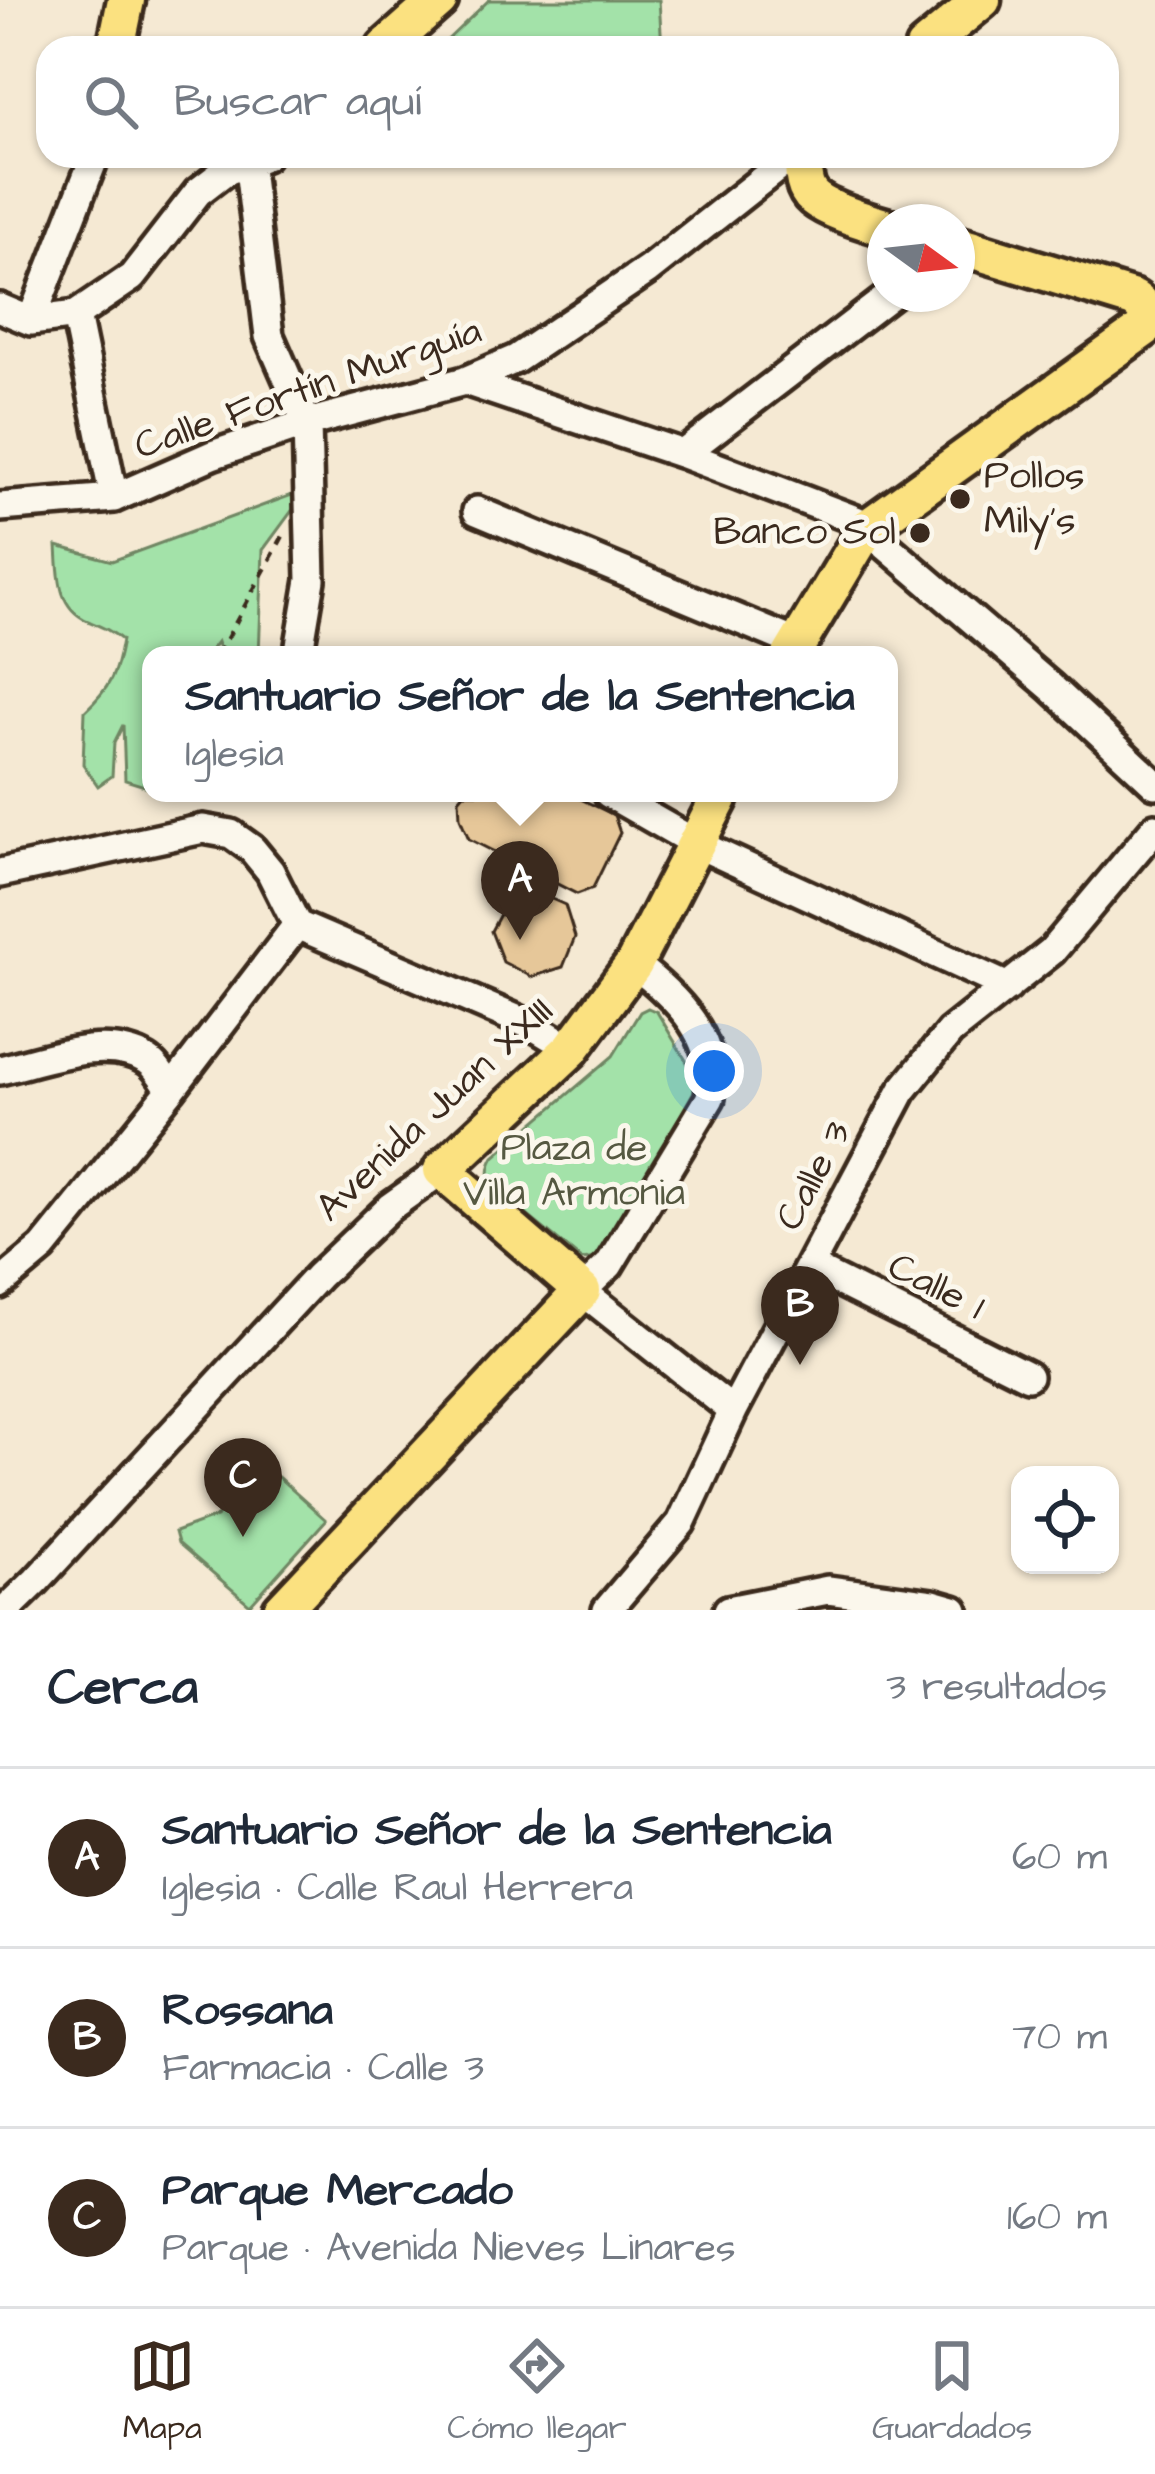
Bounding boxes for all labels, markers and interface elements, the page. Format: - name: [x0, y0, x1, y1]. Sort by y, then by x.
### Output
- search box: [36, 36, 1119, 168]
- icon: search: [78, 69, 144, 135]
- text: Buscar aquí: [174, 71, 421, 133]
- north arrow: [867, 204, 975, 312]
- street label: Calle Fortín Murguía: [128, 304, 489, 474]
- place label: Pollos Mily's: [984, 450, 1085, 550]
- marker: Pollos Mily's: [947, 486, 973, 512]
- place label: Banco Sol: [714, 506, 896, 560]
- marker: Banco Sol: [907, 520, 933, 546]
- popup: [142, 646, 898, 802]
- text: Santuario Señor de la Sentencia: [185, 666, 855, 728]
- text: Iglesia: [185, 728, 284, 782]
- pin: A: [481, 841, 559, 940]
- street label: Avenida Juan XXIII: [304, 986, 566, 1234]
- your location: [684, 1041, 744, 1101]
- street label: Calle 3: [763, 1112, 865, 1240]
- park label: Plaza de Villa Armonia: [463, 1122, 685, 1221]
- street label: Calle 1: [879, 1240, 993, 1334]
- pin: B: [761, 1266, 839, 1365]
- pin: C: [204, 1438, 282, 1537]
- map controls: [1011, 1466, 1119, 1574]
- button: locate: [1011, 1466, 1119, 1574]
- text: Cerca: [48, 1653, 198, 1724]
- text: 3 resultados: [886, 1661, 1107, 1715]
- text: Santuario Señor de la Sentencia: [162, 1800, 832, 1862]
- text: A: [75, 1831, 99, 1885]
- text: 60 m: [1012, 1831, 1107, 1885]
- text: Iglesia · Calle Raul Herrera: [162, 1862, 633, 1916]
- text: Rossana: [162, 1980, 333, 2042]
- text: B: [73, 2011, 101, 2065]
- text: 70 m: [1012, 2011, 1107, 2065]
- text: Farmacia · Calle 3: [162, 2042, 484, 2096]
- text: Parque Mercado: [162, 2160, 513, 2222]
- text: C: [73, 2191, 101, 2245]
- text: 160 m: [1007, 2191, 1107, 2245]
- text: Parque · Avenida Nieves Linares: [162, 2222, 735, 2276]
- tab: Mapa: [123, 2333, 202, 2451]
- tab: Cómo llegar: [447, 2333, 627, 2451]
- tab: Guardados: [872, 2333, 1032, 2451]

